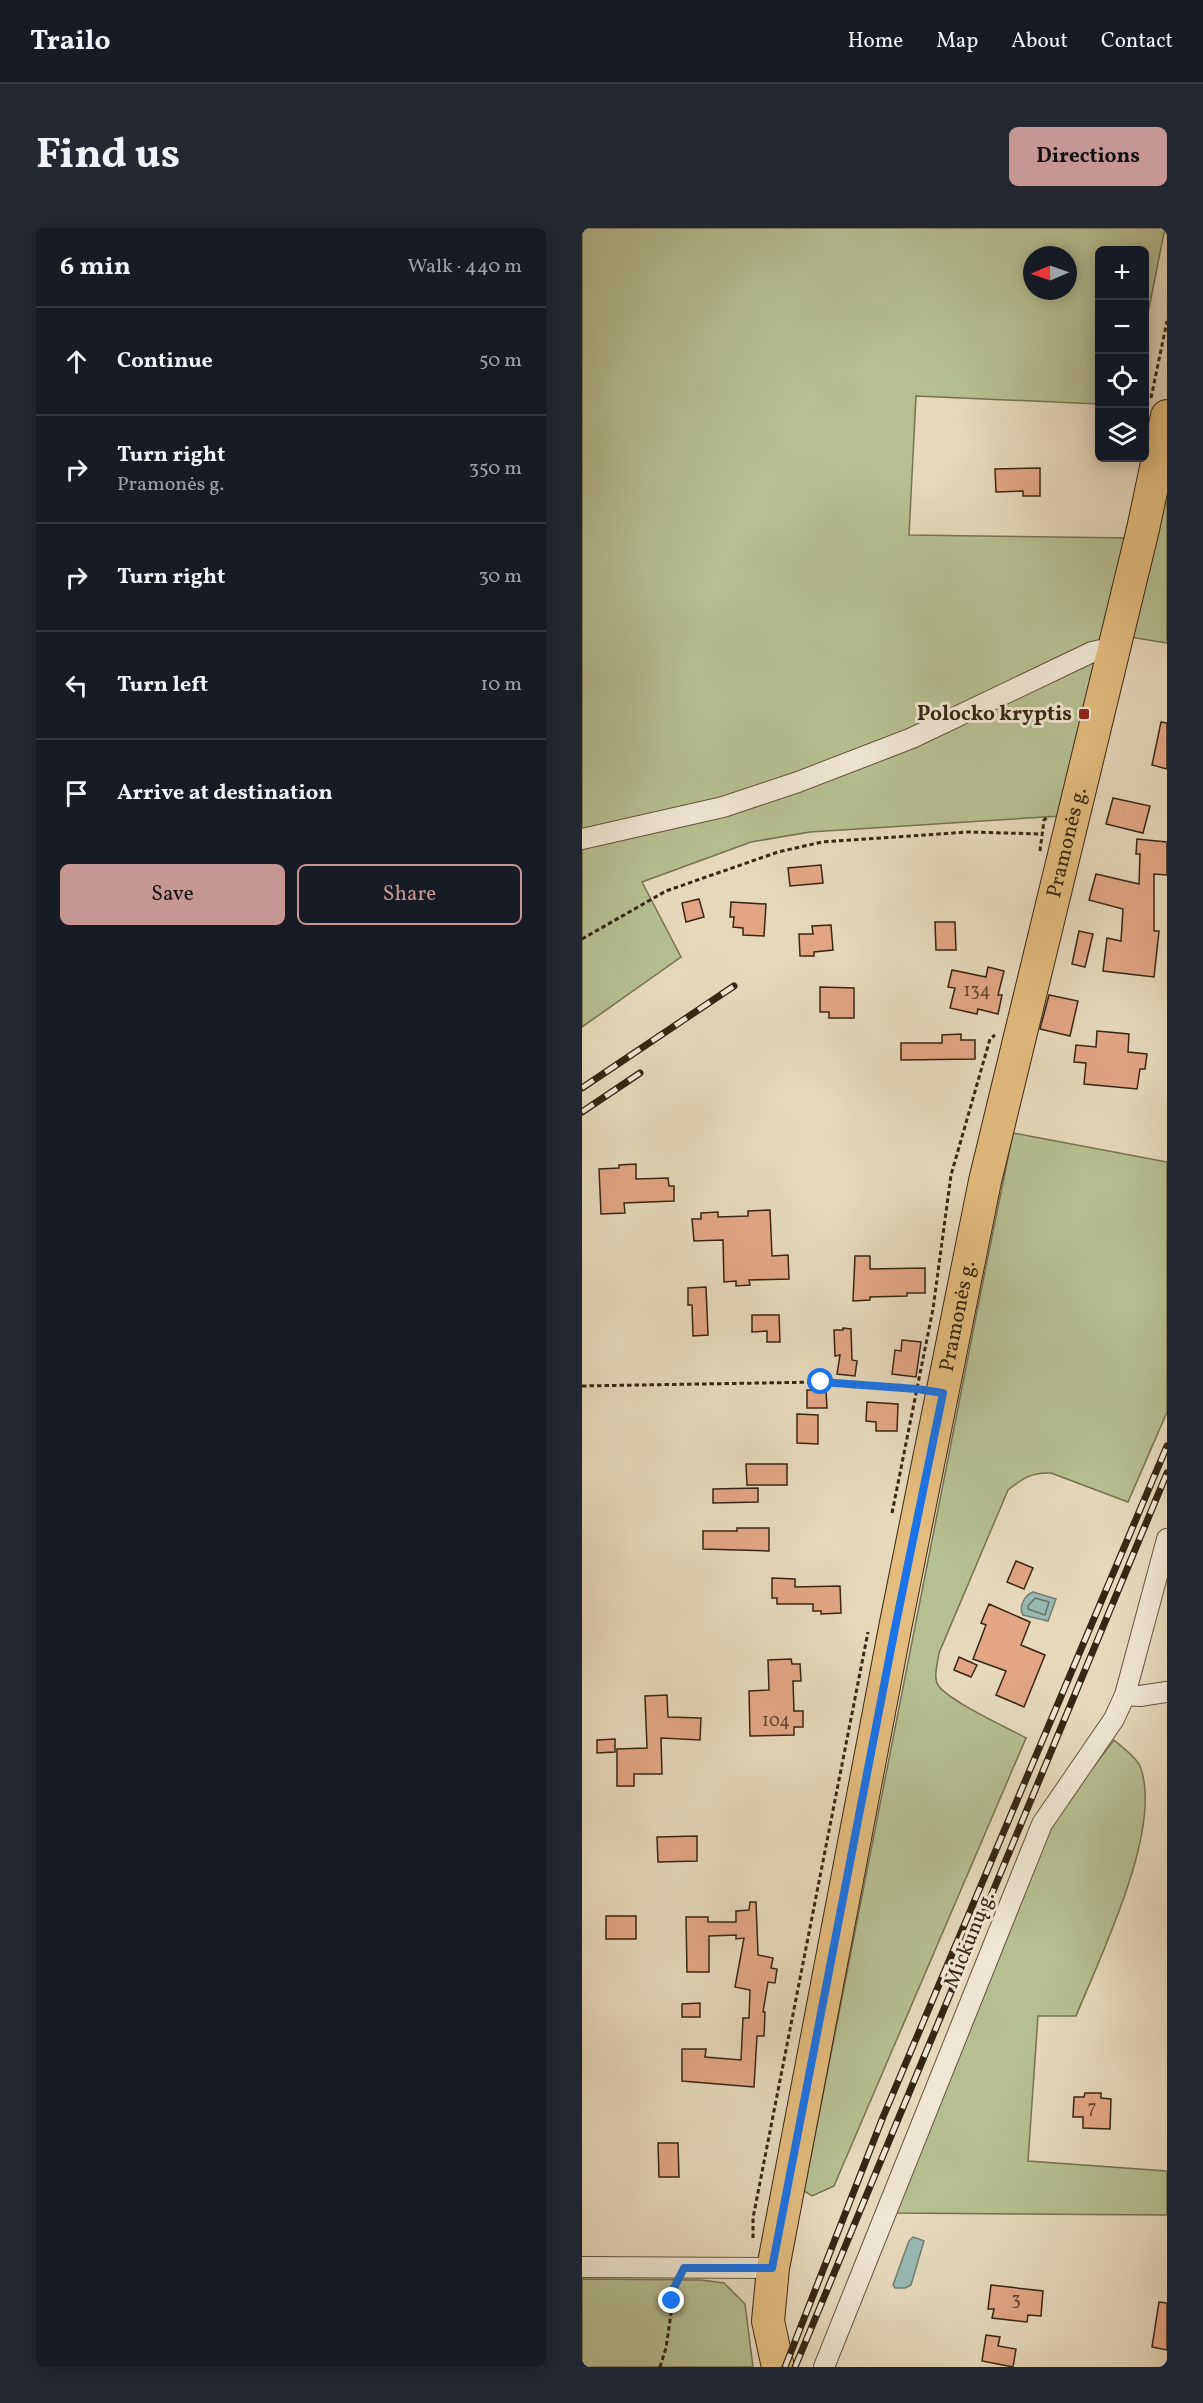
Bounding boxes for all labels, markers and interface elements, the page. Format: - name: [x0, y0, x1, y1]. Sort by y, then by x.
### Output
- text: Trailo: [30, 22, 111, 61]
- text: Home: [848, 27, 903, 56]
- text: Map: [936, 27, 978, 56]
- text: About: [1011, 27, 1068, 56]
- text: Contact: [1101, 27, 1173, 56]
- text: Find us: [36, 127, 180, 186]
- button: Directions: [1009, 127, 1167, 186]
- north arrow: [1023, 246, 1077, 300]
- map controls: [1095, 246, 1149, 462]
- button: +: [1095, 246, 1149, 300]
- text: 6 min: [60, 249, 131, 285]
- text: Walk · 440 m: [407, 253, 522, 281]
- button: −: [1095, 300, 1149, 354]
- icon: ahead: [60, 345, 93, 378]
- text: Continue: [117, 346, 213, 377]
- text: 50 m: [479, 347, 522, 375]
- button: locate: [1095, 354, 1149, 408]
- button: layers: [1095, 408, 1149, 462]
- text: Turn right: [117, 440, 225, 471]
- icon: right: [60, 453, 93, 486]
- text: 350 m: [469, 455, 522, 483]
- text: Pramonės g.: [117, 471, 224, 499]
- icon: right: [60, 561, 93, 594]
- text: Turn right: [117, 562, 225, 593]
- text: 30 m: [478, 563, 522, 591]
- icon: left: [60, 669, 93, 702]
- text: Turn left: [117, 670, 208, 701]
- text: 10 m: [481, 671, 522, 699]
- place label: Polocko kryptis: [917, 700, 1072, 729]
- marker: Polocko kryptis: [1077, 707, 1091, 721]
- icon: arrive: [60, 777, 93, 810]
- text: Arrive at destination: [117, 778, 333, 809]
- street label: Pramonės g.: [1040, 784, 1094, 901]
- button: Save: [60, 864, 285, 925]
- button: Share: [297, 864, 522, 925]
- house number: 134: [964, 979, 990, 1004]
- street label: Pramonės g.: [932, 1258, 983, 1374]
- route start: [807, 1368, 833, 1394]
- house number: 104: [762, 1709, 790, 1734]
- street label: Mickūnų g.: [937, 1887, 1003, 1993]
- house number: 7: [1088, 2096, 1096, 2121]
- route end: [658, 2287, 684, 2313]
- house number: 3: [1011, 2288, 1021, 2313]

